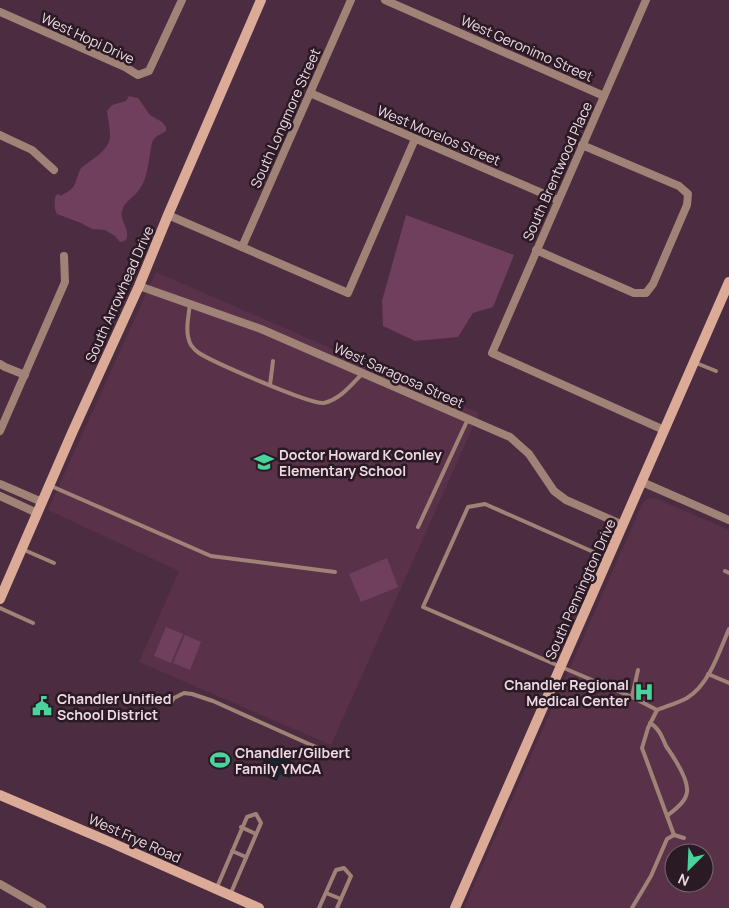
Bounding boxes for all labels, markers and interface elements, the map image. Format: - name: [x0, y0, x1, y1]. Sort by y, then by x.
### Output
- street label: West Hopi Drive: [38, 8, 138, 68]
- street label: West Geronimo Street: [458, 10, 597, 86]
- street label: South Longmore Street: [246, 45, 325, 191]
- street label: South Brentwood Place: [518, 98, 596, 244]
- street label: West Morelos Street: [374, 100, 504, 170]
- street label: South Arrowhead Drive: [80, 223, 158, 365]
- street label: West Saragosa Street: [331, 338, 467, 412]
- place label: Doctor Howard K Conley Elementary School: [279, 445, 442, 480]
- school or university icon: Doctor Howard K Conley Elementary School: [253, 451, 275, 473]
- street label: South Pennington Drive: [540, 516, 620, 662]
- place label: Chandler Regional Medical Center: [504, 675, 629, 710]
- hospital icon: Chandler Regional Medical Center: [633, 681, 655, 703]
- place label: Chandler Unified School District: [57, 689, 171, 724]
- public building icon: Chandler Unified School District: [31, 695, 53, 717]
- place label: Chandler/Gilbert Family YMCA: [235, 743, 350, 778]
- sports icon: Chandler/Gilbert Family YMCA: [209, 749, 231, 771]
- street label: West Frye Road: [86, 809, 184, 867]
- north arrow: [664, 843, 714, 893]
- text: N: [675, 870, 692, 891]

